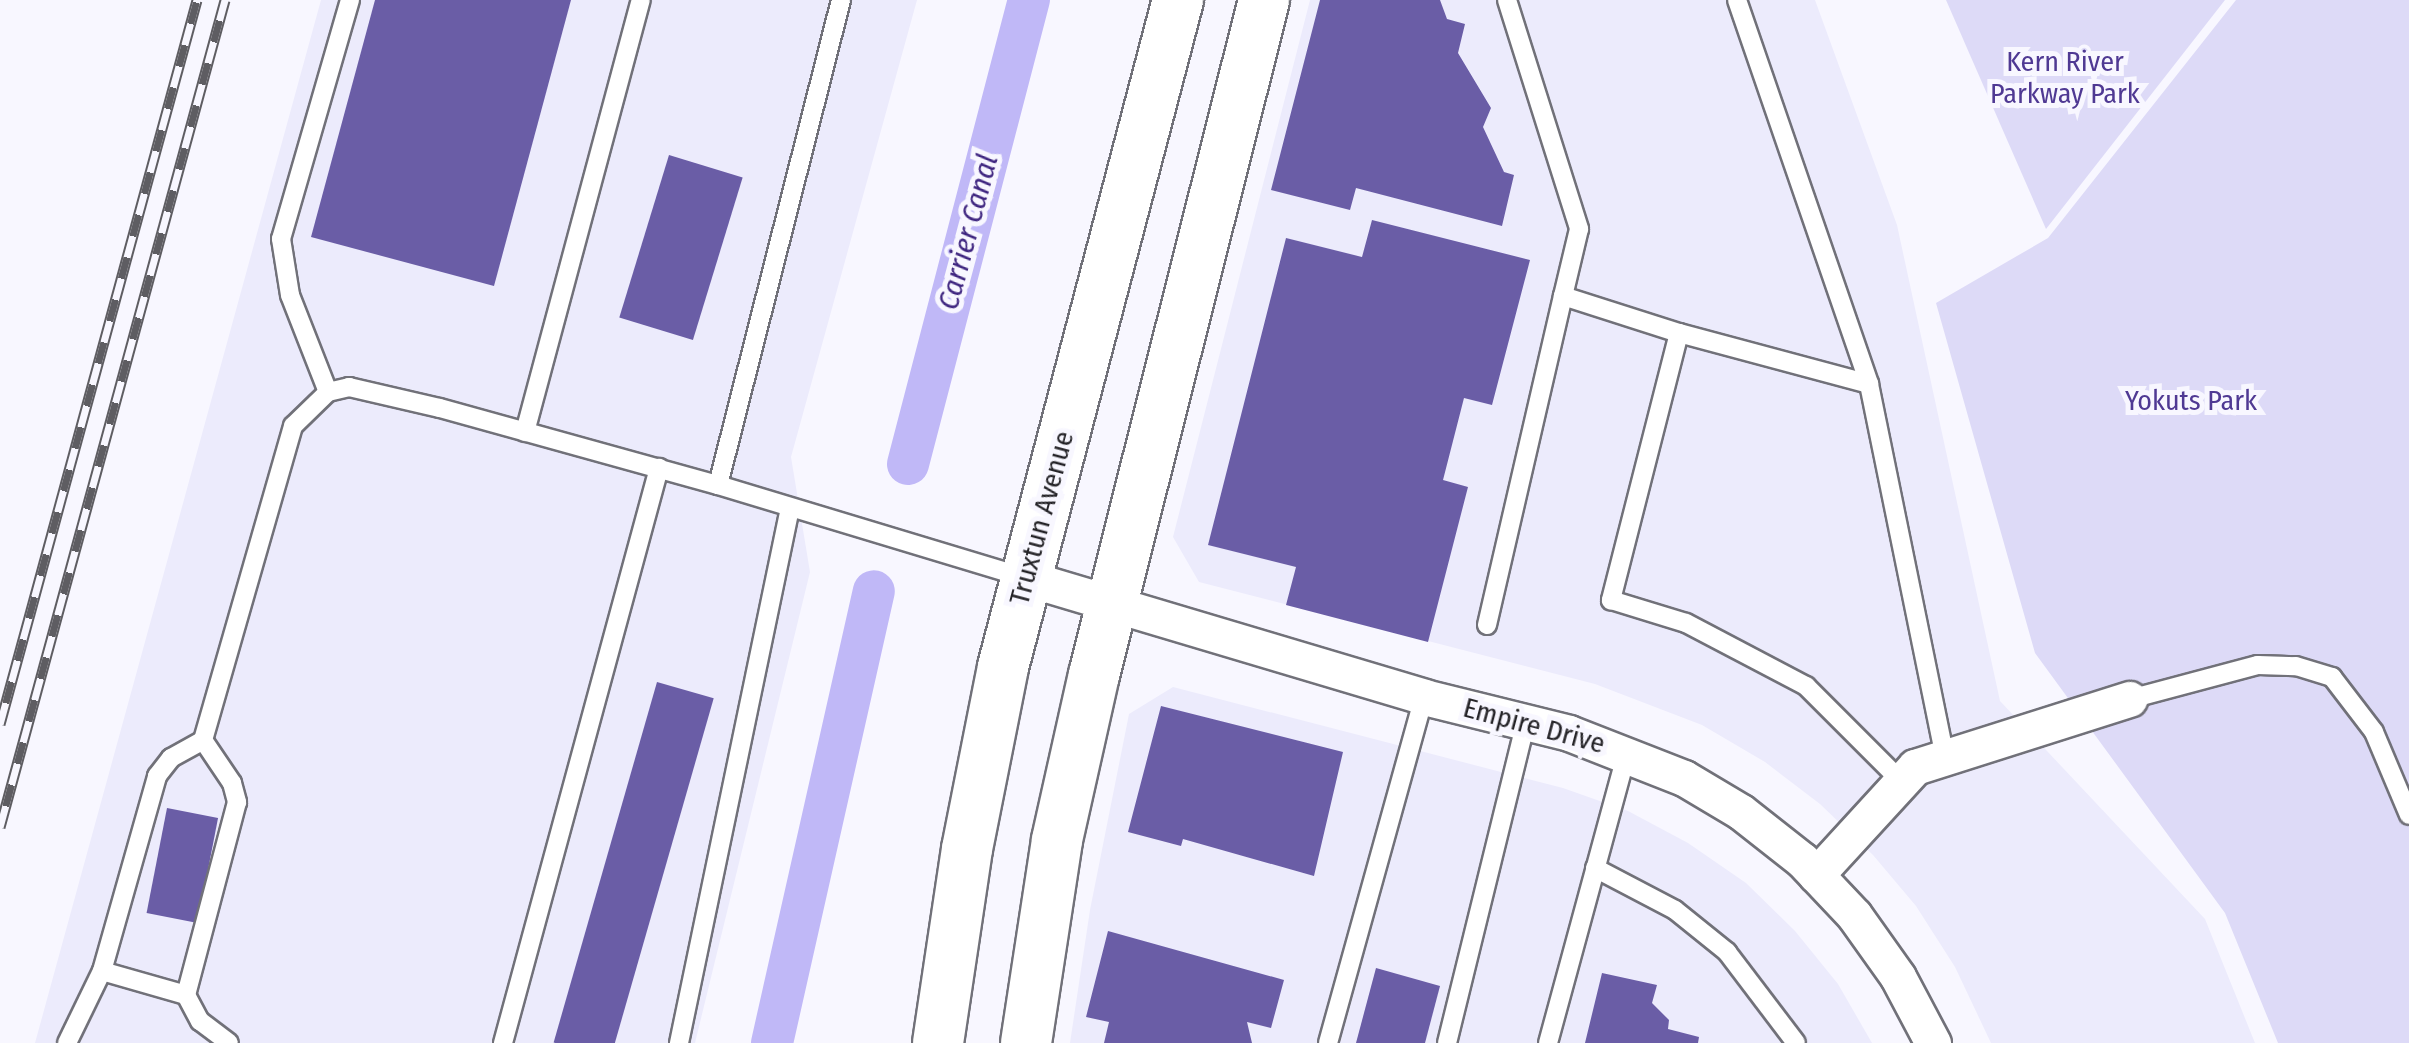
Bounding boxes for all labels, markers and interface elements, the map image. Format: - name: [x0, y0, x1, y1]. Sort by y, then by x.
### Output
- park label: Kern River Parkway Park: [1990, 45, 2140, 111]
- water label: Carrier Canal: [930, 150, 1006, 314]
- park label: Yokuts Park: [2125, 384, 2257, 418]
- street label: Truxtun Avenue: [1003, 428, 1081, 608]
- street label: Empire Drive: [1460, 691, 1608, 761]

